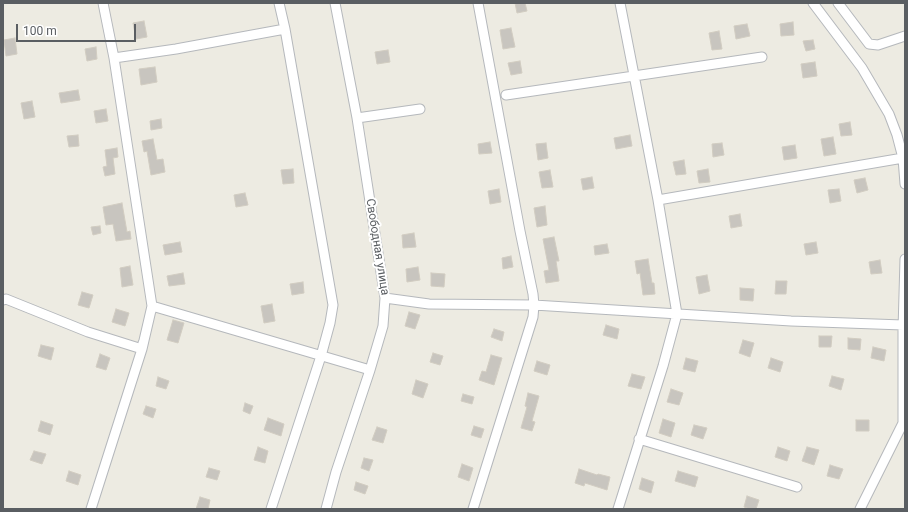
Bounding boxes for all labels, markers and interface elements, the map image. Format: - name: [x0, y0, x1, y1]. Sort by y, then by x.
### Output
- scale bar: [18, 16, 138, 42]
- text: 100 m: [23, 24, 57, 38]
- street label: Свободная улица: [362, 198, 392, 296]

